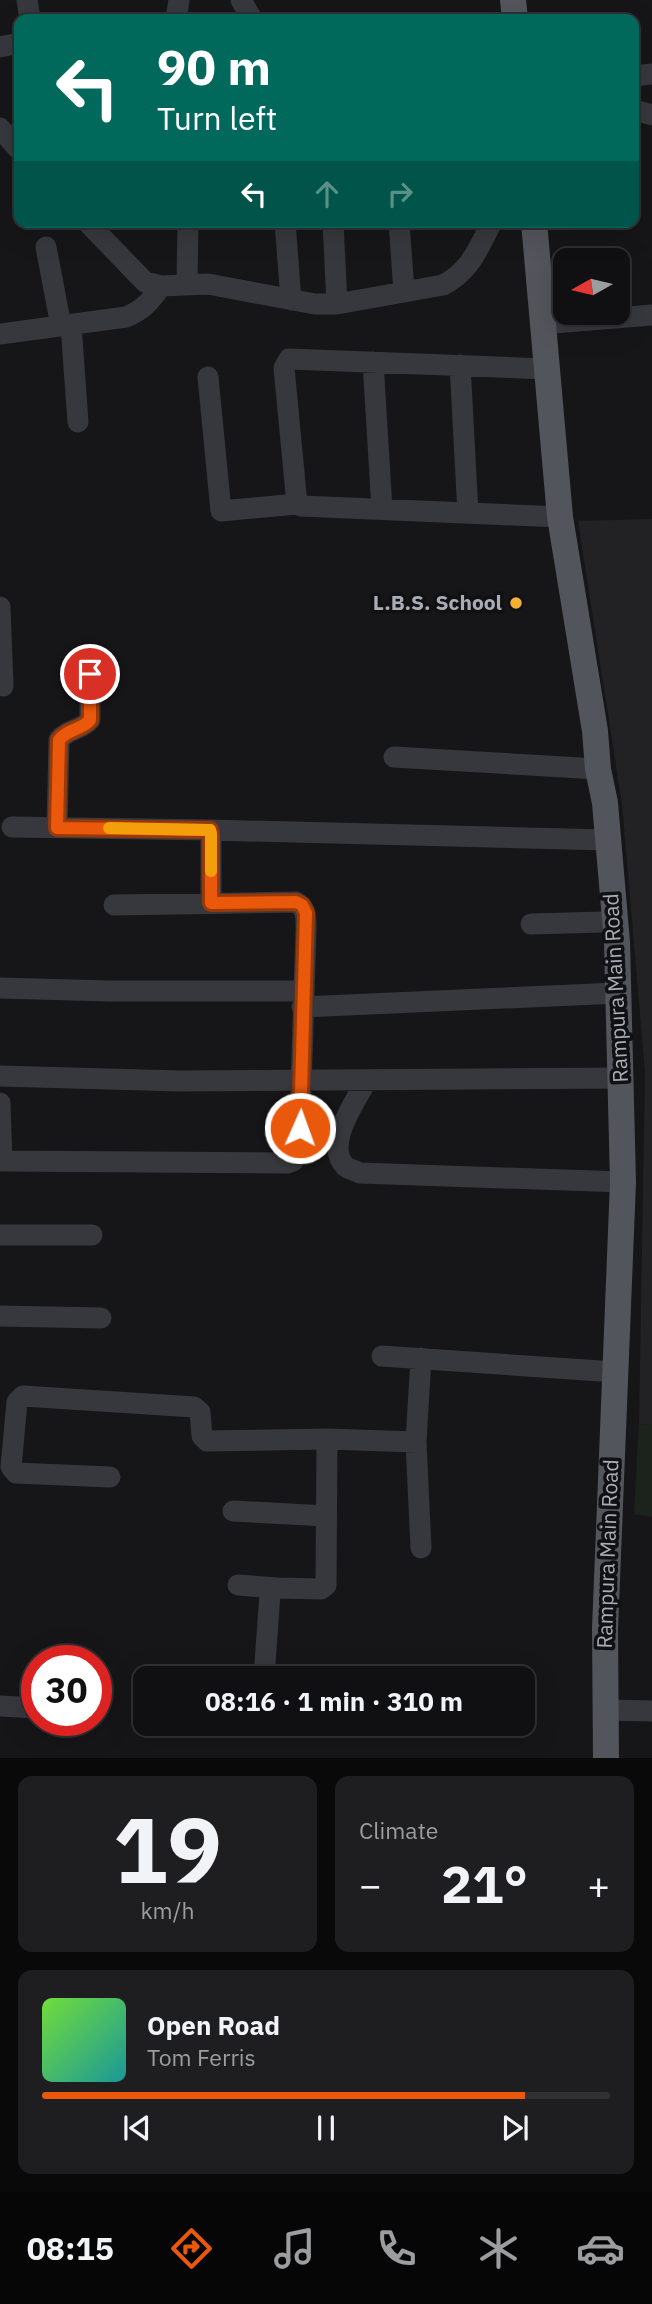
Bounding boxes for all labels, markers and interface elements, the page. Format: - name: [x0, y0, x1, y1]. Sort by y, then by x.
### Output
- text: 90 m: [157, 35, 271, 98]
- icon: left: [42, 42, 133, 133]
- text: Turn left: [157, 97, 277, 139]
- icon: left: [235, 175, 273, 213]
- icon: ahead: [308, 175, 346, 213]
- icon: right: [381, 175, 419, 213]
- north arrow: [553, 248, 630, 326]
- map controls: [553, 248, 630, 325]
- place label: L.B.S. School: [373, 588, 502, 616]
- marker: L.B.S. School: [508, 595, 524, 611]
- pin: [60, 644, 120, 704]
- icon: arrive: [71, 655, 109, 693]
- street label: Rampura Main Road: [596, 893, 634, 1083]
- position arrow: [263, 1091, 337, 1165]
- street label: Rampura Main Road: [590, 1459, 624, 1649]
- speed limit sign: 30: [21, 1645, 112, 1736]
- text: 08:16 · 1 min · 310 m: [205, 1684, 463, 1718]
- text: 19: [113, 1790, 222, 1908]
- text: Climate: [359, 1815, 438, 1845]
- text: 21°: [441, 1850, 528, 1917]
- text: −: [359, 1860, 382, 1909]
- text: +: [587, 1860, 610, 1909]
- text: km/h: [140, 1895, 195, 1925]
- text: Open Road: [147, 2008, 280, 2042]
- text: Tom Ferris: [147, 2042, 256, 2072]
- icon: previous: [118, 2109, 156, 2147]
- icon: pause: [307, 2109, 345, 2147]
- icon: next: [496, 2109, 534, 2147]
- icon: directions: [167, 2224, 216, 2273]
- icon: music: [270, 2224, 319, 2273]
- icon: phone: [372, 2224, 421, 2273]
- icon: climate: [474, 2224, 523, 2273]
- icon: car: [576, 2224, 625, 2273]
- text: 08:15: [27, 2227, 114, 2269]

